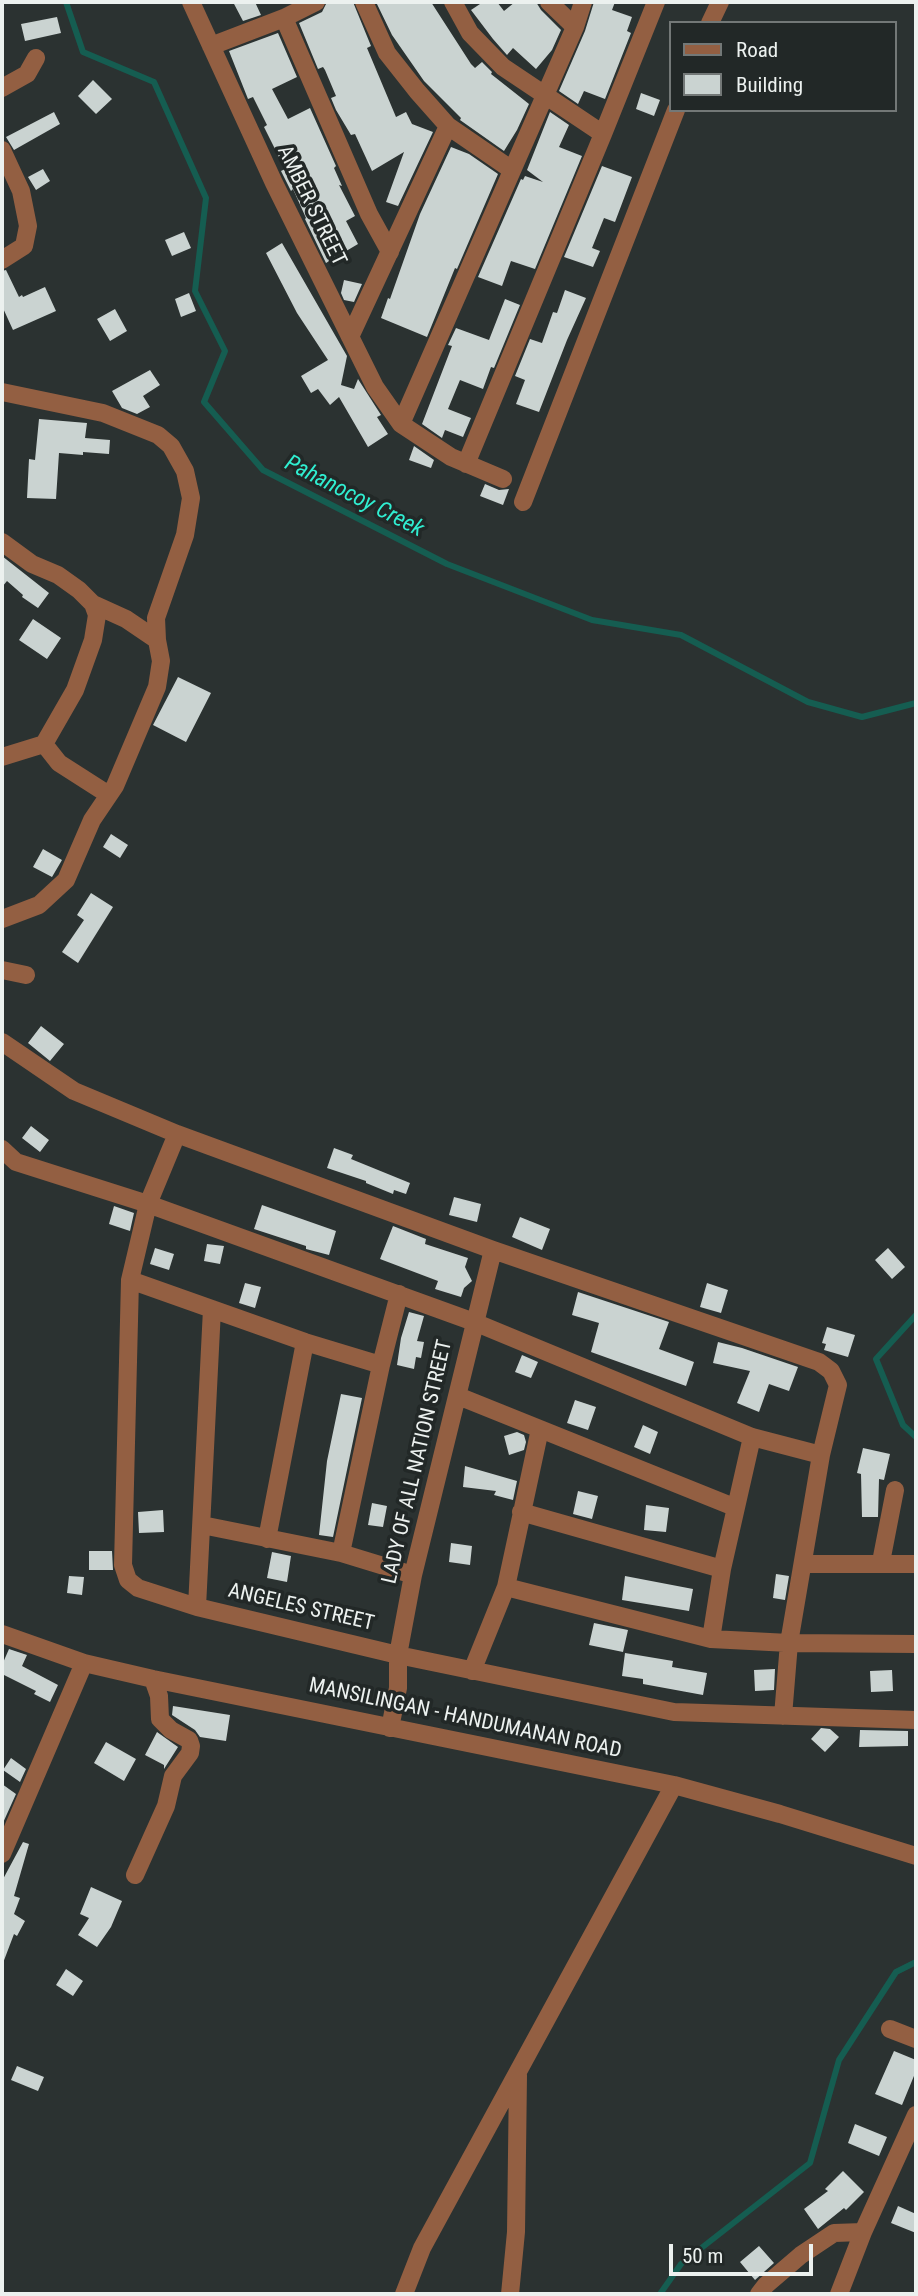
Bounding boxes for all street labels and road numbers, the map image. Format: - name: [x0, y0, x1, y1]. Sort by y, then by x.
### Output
- street label: AMBER STREET: [271, 142, 351, 270]
- street label: LADY OF ALL NATION STREET: [378, 1338, 458, 1586]
- street label: ANGELES STREET: [226, 1579, 376, 1637]
- street label: MANSILINGAN - HANDUMANAN ROAD: [306, 1674, 624, 1764]

